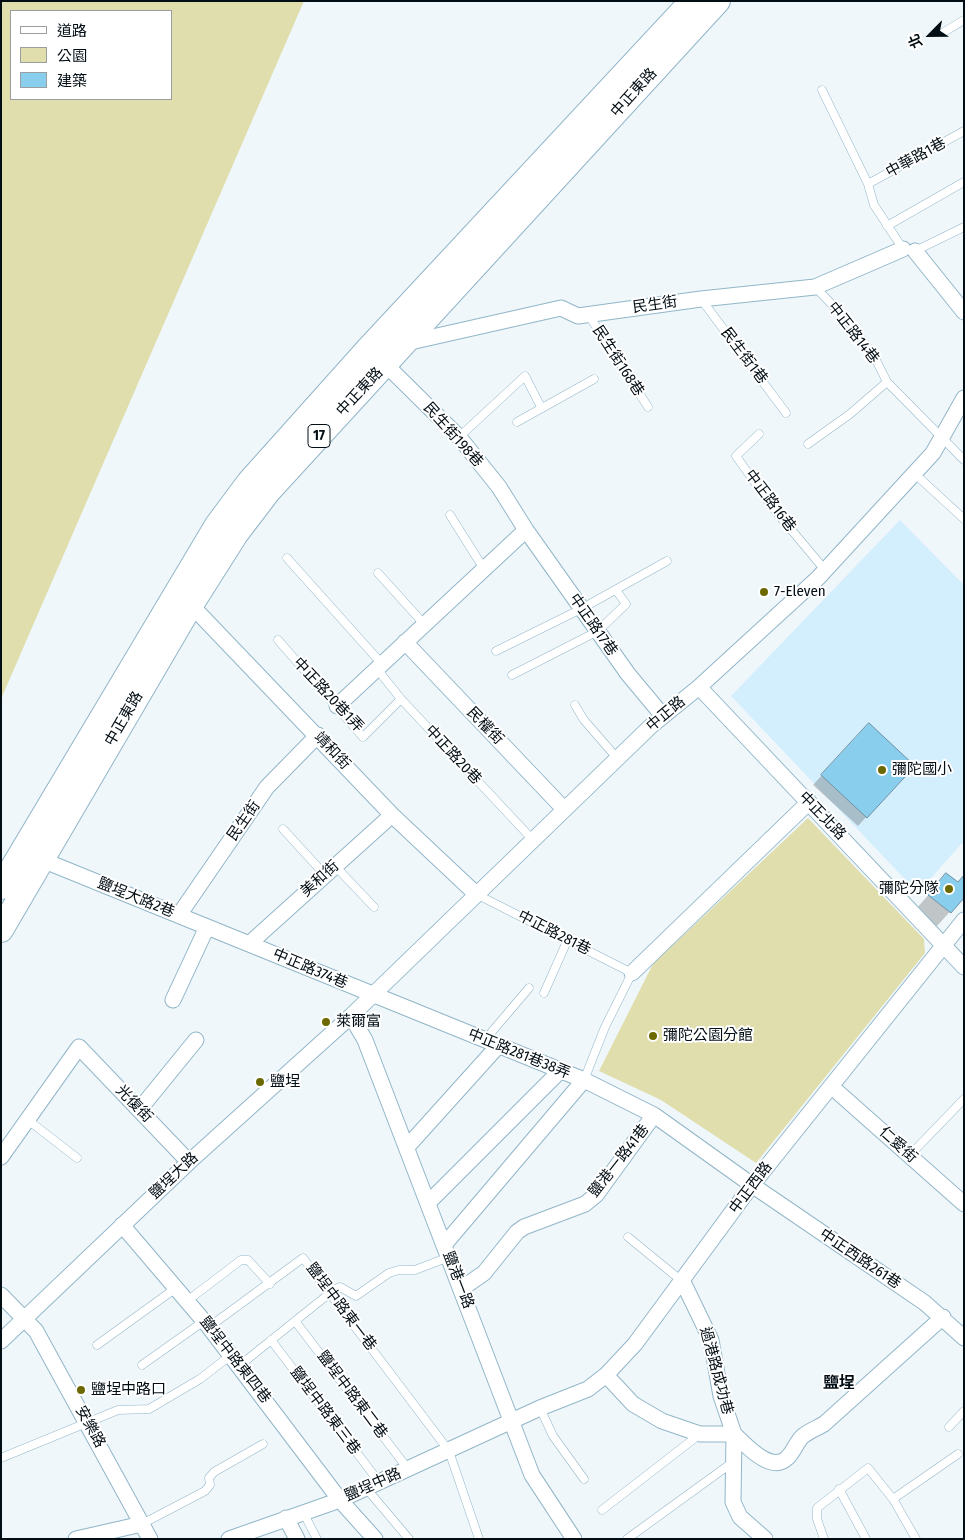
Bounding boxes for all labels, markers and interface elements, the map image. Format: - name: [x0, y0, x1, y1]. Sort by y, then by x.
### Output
- legend: [10, 10, 172, 100]
- north arrow: [905, 10, 955, 60]
- text: 道路: [57, 22, 87, 40]
- text: 北: [905, 31, 926, 51]
- text: 公園: [57, 47, 87, 65]
- street label: 中正東路: [607, 65, 661, 121]
- text: 建築: [57, 72, 87, 90]
- street label: 中華路1巷: [883, 134, 949, 182]
- street label: 民生街: [631, 293, 679, 317]
- street label: 中正路14巷: [823, 299, 883, 367]
- street label: 民生街168巷: [588, 322, 648, 400]
- street label: 民生街1巷: [717, 324, 771, 388]
- street label: 中正東路: [333, 364, 387, 420]
- street label: 民生街198巷: [419, 399, 487, 471]
- road number: 17: [308, 424, 330, 448]
- street label: 中正路16巷: [741, 466, 799, 536]
- place label: 7-Eleven: [774, 583, 826, 601]
- marker: 7-Eleven: [758, 586, 770, 598]
- street label: 中正路17巷: [565, 590, 621, 660]
- street label: 中正路20巷1弄: [289, 654, 367, 736]
- street label: 中正東路: [101, 689, 147, 749]
- street label: 中正路: [643, 693, 689, 735]
- street label: 民權街: [463, 704, 507, 748]
- street label: 中正路20巷: [421, 722, 485, 788]
- street label: 靖和街: [310, 728, 354, 774]
- place label: 彌陀國小: [892, 761, 952, 779]
- marker: 彌陀國小: [876, 764, 888, 776]
- street label: 中正北路: [795, 788, 849, 844]
- street label: 民生街: [224, 797, 264, 845]
- street label: 美和街: [297, 857, 343, 901]
- street label: 鹽埕大路2巷: [95, 874, 177, 922]
- place label: 彌陀分隊: [879, 880, 939, 898]
- marker: 彌陀分隊: [943, 883, 955, 895]
- street label: 中正路281巷: [514, 907, 594, 959]
- street label: 中正路374巷: [270, 945, 350, 993]
- place label: 萊爾富: [336, 1013, 381, 1031]
- marker: 萊爾富: [320, 1016, 332, 1028]
- street label: 中正路281巷38弄: [465, 1025, 573, 1083]
- place label: 彌陀公園分館: [663, 1027, 753, 1045]
- marker: 彌陀公園分館: [647, 1030, 659, 1042]
- place label: 鹽埕: [270, 1073, 300, 1091]
- marker: 鹽埕: [254, 1076, 266, 1088]
- street label: 光復街: [112, 1082, 156, 1126]
- street label: 鹽港一路41巷: [585, 1121, 653, 1201]
- street label: 仁愛街: [875, 1123, 921, 1167]
- street label: 鹽埕大路: [146, 1149, 202, 1203]
- street label: 中正西路: [726, 1159, 776, 1217]
- street label: 中正西路261巷: [816, 1225, 904, 1293]
- street label: 鹽港一路: [439, 1249, 477, 1311]
- street label: 鹽埕中路東一巷: [302, 1260, 380, 1354]
- street label: 鹽埕中路東四巷: [196, 1313, 274, 1407]
- street label: 過港路成功巷: [696, 1325, 736, 1417]
- street label: 鹽埕中路東二巷: [313, 1348, 391, 1442]
- street label: 鹽埕中路東三巷: [286, 1364, 364, 1458]
- district label: 鹽埕: [823, 1374, 855, 1394]
- place label: 鹽埕中路口: [91, 1381, 166, 1399]
- marker: 鹽埕中路口: [75, 1384, 87, 1396]
- street label: 安樂路: [71, 1403, 109, 1451]
- street label: 鹽埕中路: [342, 1465, 404, 1505]

